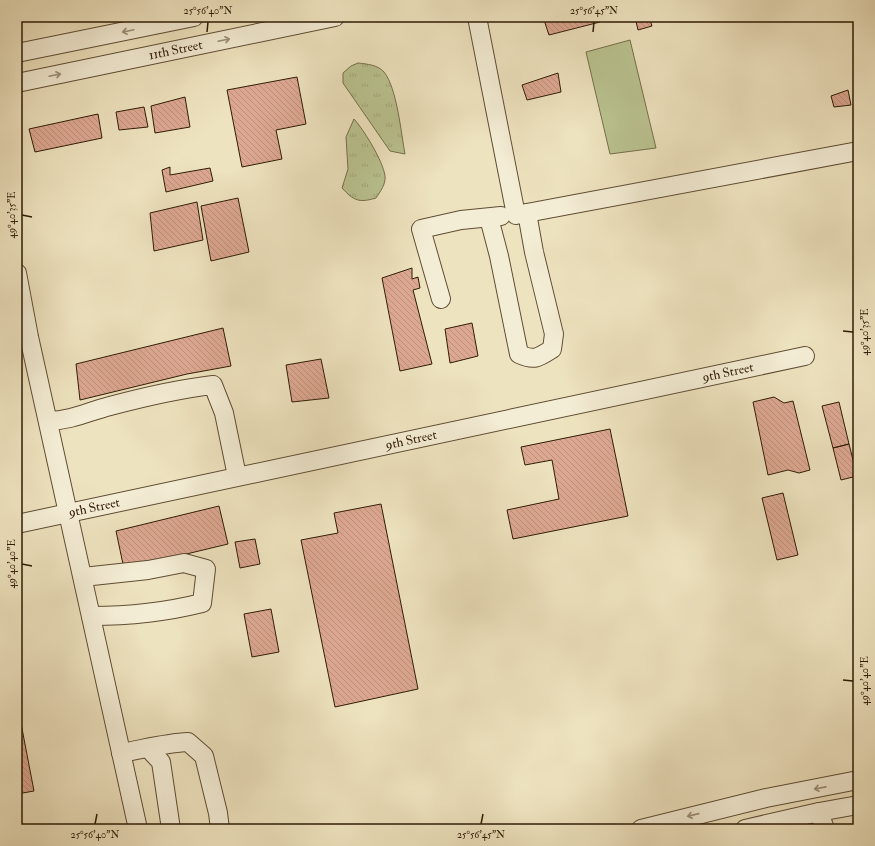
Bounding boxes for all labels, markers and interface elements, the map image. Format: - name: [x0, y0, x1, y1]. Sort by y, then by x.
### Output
- text: 25°56'40"N: [184, 5, 232, 17]
- text: 25°56'45"N: [570, 5, 618, 17]
- one-way arrow: [122, 27, 135, 35]
- one-way arrow: [217, 35, 230, 43]
- street label: 11th Street: [147, 37, 204, 63]
- one-way arrow: [48, 70, 61, 78]
- text: 49°40'35"E: [6, 192, 18, 238]
- text: 49°40'35"E: [859, 309, 871, 355]
- street label: 9th Street: [700, 359, 755, 386]
- street label: 9th Street: [383, 427, 438, 453]
- street label: 9th Street: [66, 494, 121, 521]
- text: 49°40'40"E: [6, 539, 18, 589]
- text: 49°40'40"E: [859, 656, 871, 706]
- one-way arrow: [814, 784, 827, 792]
- one-way arrow: [686, 812, 699, 820]
- text: 25°56'40"N: [71, 829, 119, 841]
- text: 25°56'45"N: [457, 829, 505, 841]

